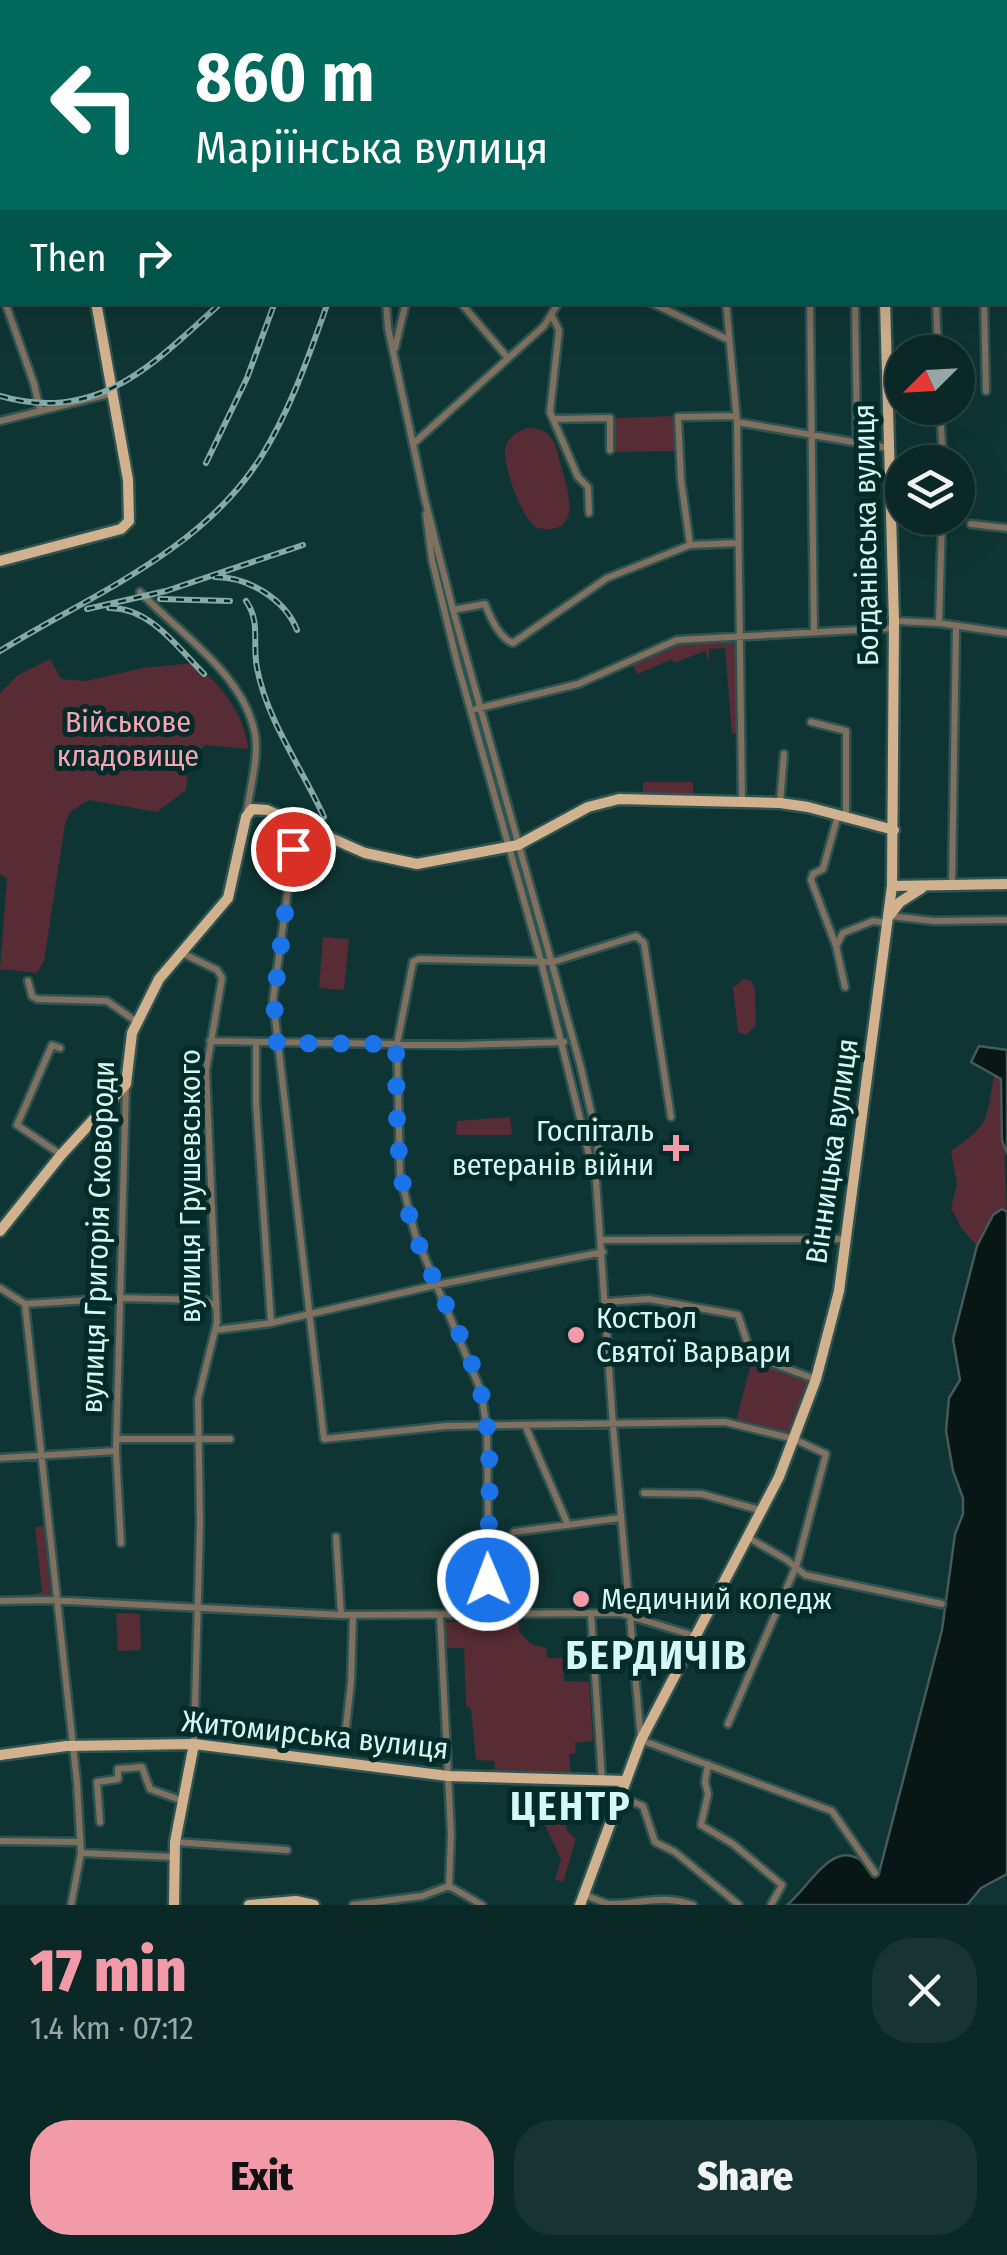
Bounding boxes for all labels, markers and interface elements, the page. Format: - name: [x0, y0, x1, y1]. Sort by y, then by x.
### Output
- text: 860 m: [195, 36, 375, 120]
- icon: left: [30, 40, 160, 170]
- text: Маріїнська вулиця: [195, 121, 548, 175]
- icon: right: [126, 230, 181, 285]
- text: Then: [30, 235, 106, 281]
- north arrow: [885, 335, 975, 425]
- map controls: [885, 335, 975, 535]
- street label: Богданівська вулиця: [846, 404, 886, 666]
- button: layers: [885, 445, 975, 535]
- park label: Військове кладовище: [57, 704, 199, 774]
- pin: [251, 807, 336, 892]
- icon: arrive: [266, 822, 321, 877]
- street label: Вінницька вулиця: [798, 1036, 866, 1266]
- street label: вулиця Грушевського: [172, 1049, 208, 1323]
- street label: вулиця Григорія Сковороди: [74, 1060, 122, 1414]
- place label: Госпіталь ветеранів війни: [452, 1113, 654, 1183]
- marker: Госпіталь ветеранів війни: [663, 1135, 689, 1161]
- place label: Костьол Святої Варвари: [596, 1300, 791, 1370]
- marker: Костьол Святої Варвари: [565, 1324, 587, 1346]
- position arrow: [436, 1528, 540, 1632]
- place label: Медичний коледж: [601, 1581, 832, 1617]
- marker: Медичний коледж: [570, 1588, 592, 1610]
- district label: БЕРДИЧІВ: [566, 1632, 749, 1680]
- street label: Житомирська вулиця: [180, 1703, 450, 1767]
- district label: ЦЕНТР: [510, 1783, 632, 1831]
- text: 17 min: [30, 1935, 187, 2007]
- button: close: [872, 1938, 977, 2043]
- text: 1.4 km · 07:12: [30, 2009, 194, 2047]
- button: Exit: [30, 2120, 494, 2235]
- button: Share: [514, 2120, 977, 2235]

